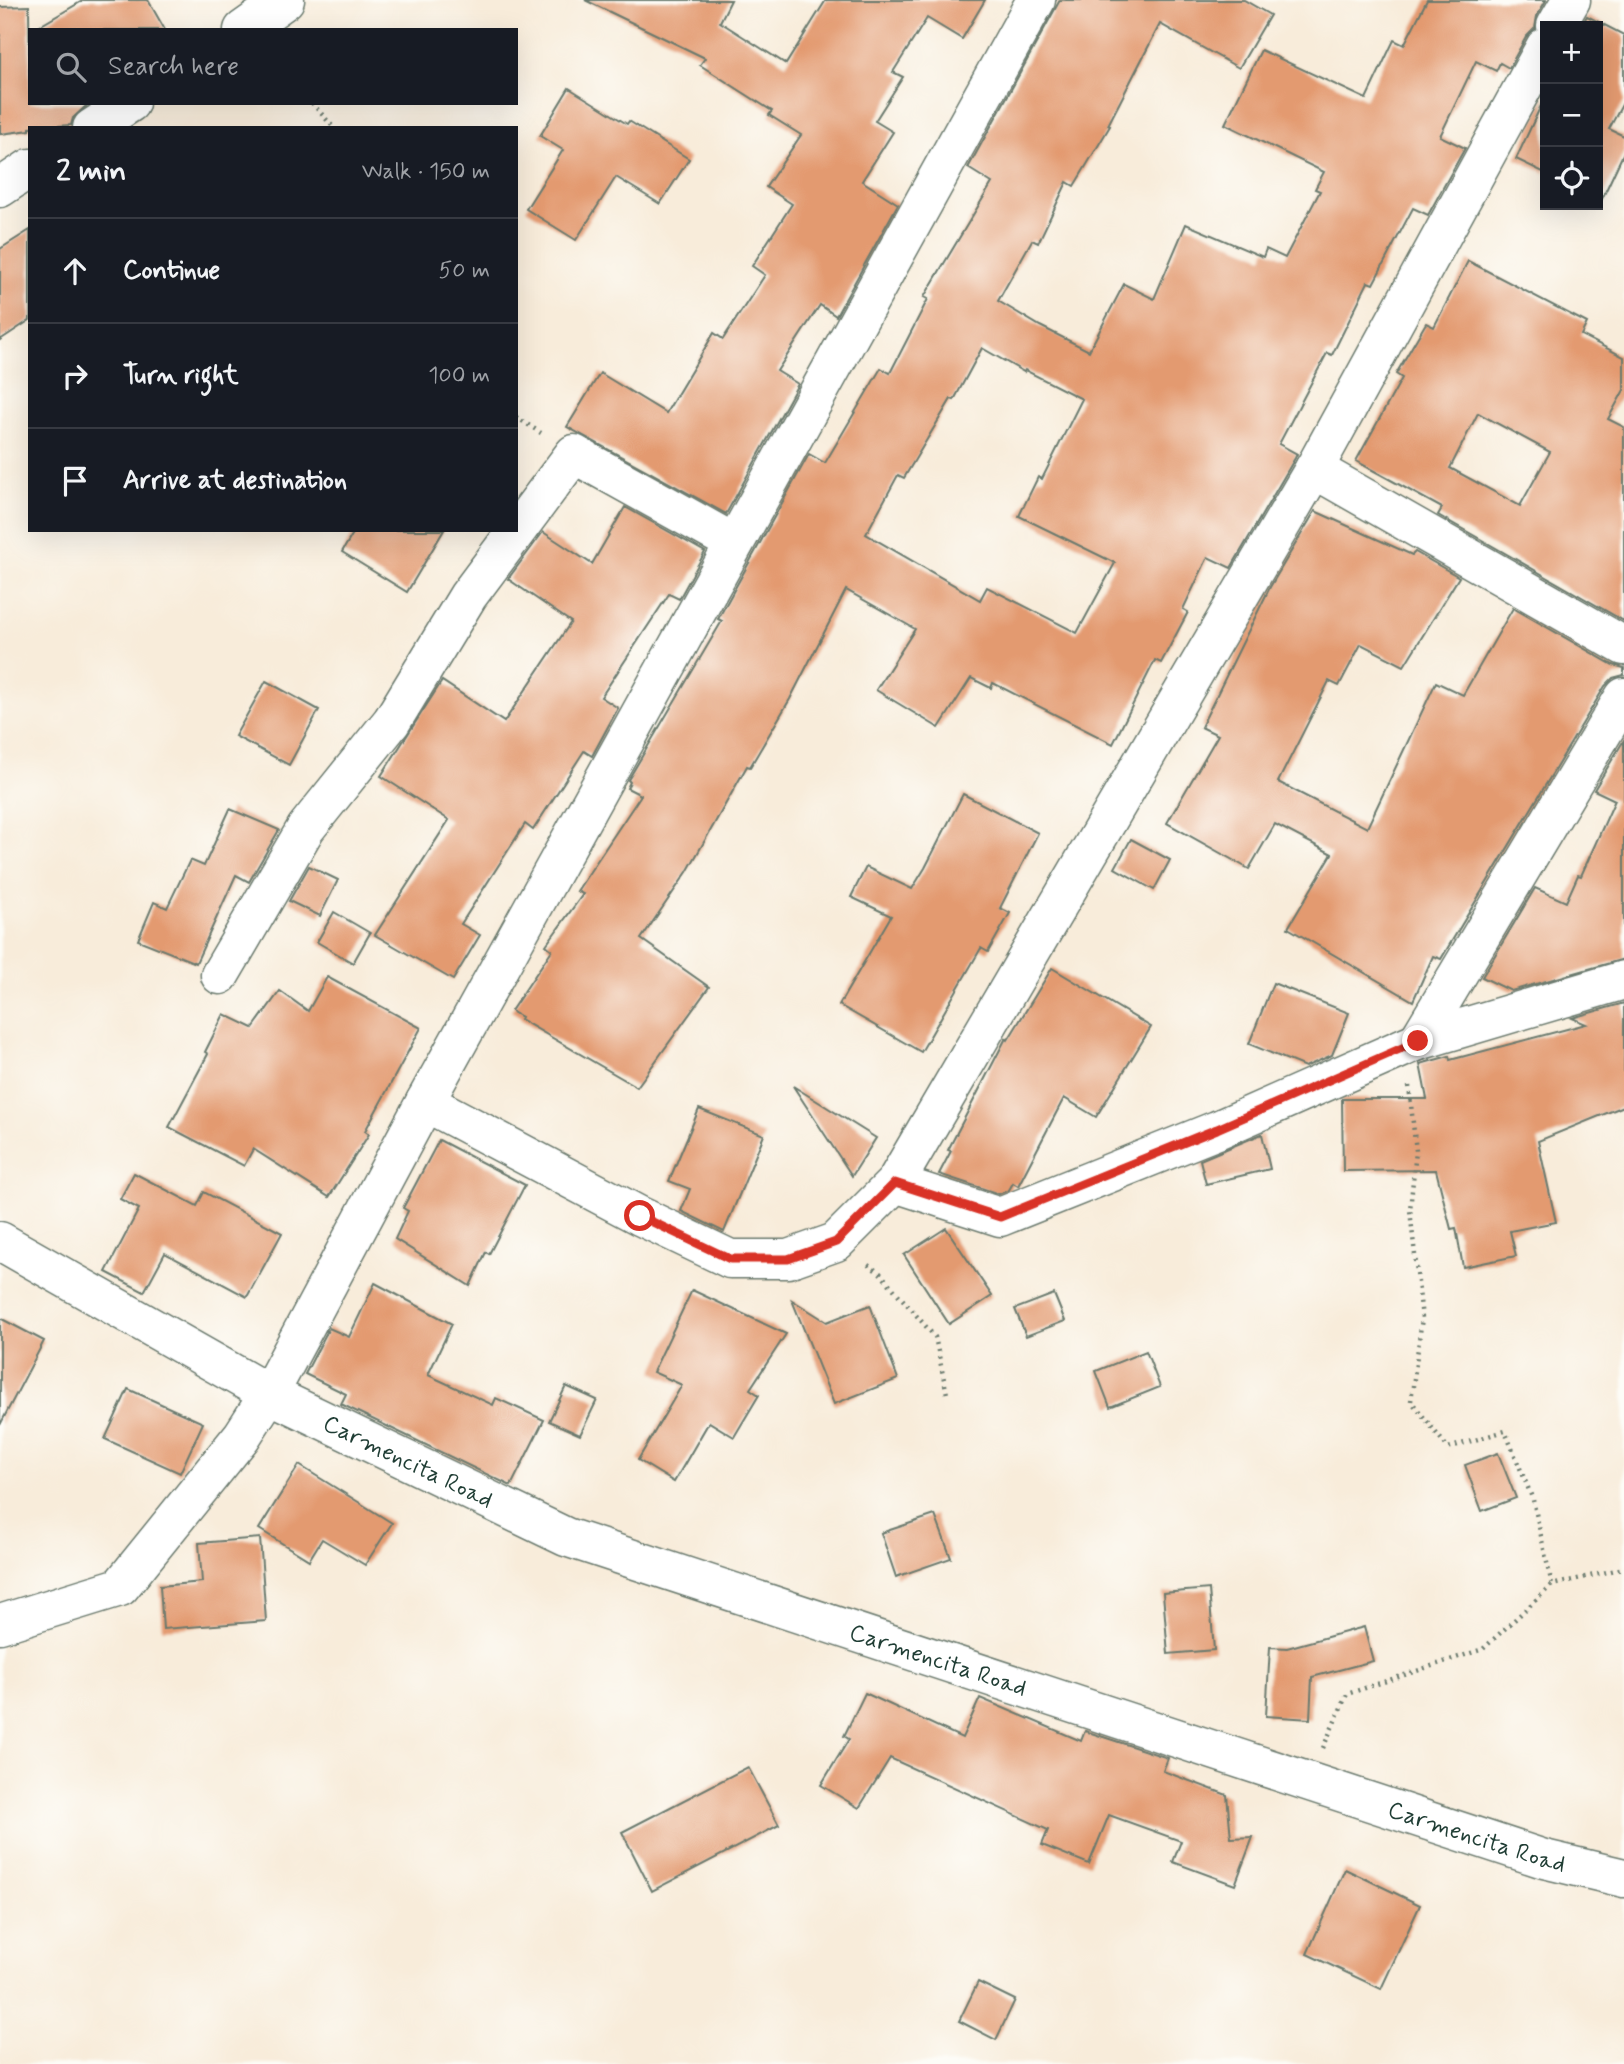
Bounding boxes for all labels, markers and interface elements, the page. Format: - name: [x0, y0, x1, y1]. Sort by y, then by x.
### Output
- map controls: [1540, 21, 1603, 210]
- button: +: [1540, 21, 1603, 84]
- search box: [28, 28, 518, 105]
- icon: search: [52, 48, 90, 86]
- text: Search here: [108, 50, 239, 84]
- button: −: [1540, 84, 1603, 147]
- button: locate: [1540, 147, 1603, 210]
- text: 2 min: [56, 152, 126, 191]
- text: Walk · 150 m: [362, 157, 490, 187]
- icon: ahead: [56, 252, 94, 290]
- text: Continue: [123, 254, 220, 288]
- text: 50 m: [439, 256, 490, 286]
- icon: right: [56, 357, 94, 395]
- text: Turn right: [123, 359, 239, 393]
- text: 100 m: [428, 361, 490, 391]
- icon: arrive: [56, 462, 94, 500]
- text: Arrive at destination: [123, 464, 347, 498]
- route end: [1402, 1025, 1433, 1056]
- route start: [624, 1200, 655, 1231]
- street label: Carmencita Road: [318, 1408, 498, 1516]
- street label: Carmencita Road: [845, 1617, 1030, 1705]
- street label: Carmencita Road: [1384, 1795, 1568, 1881]

